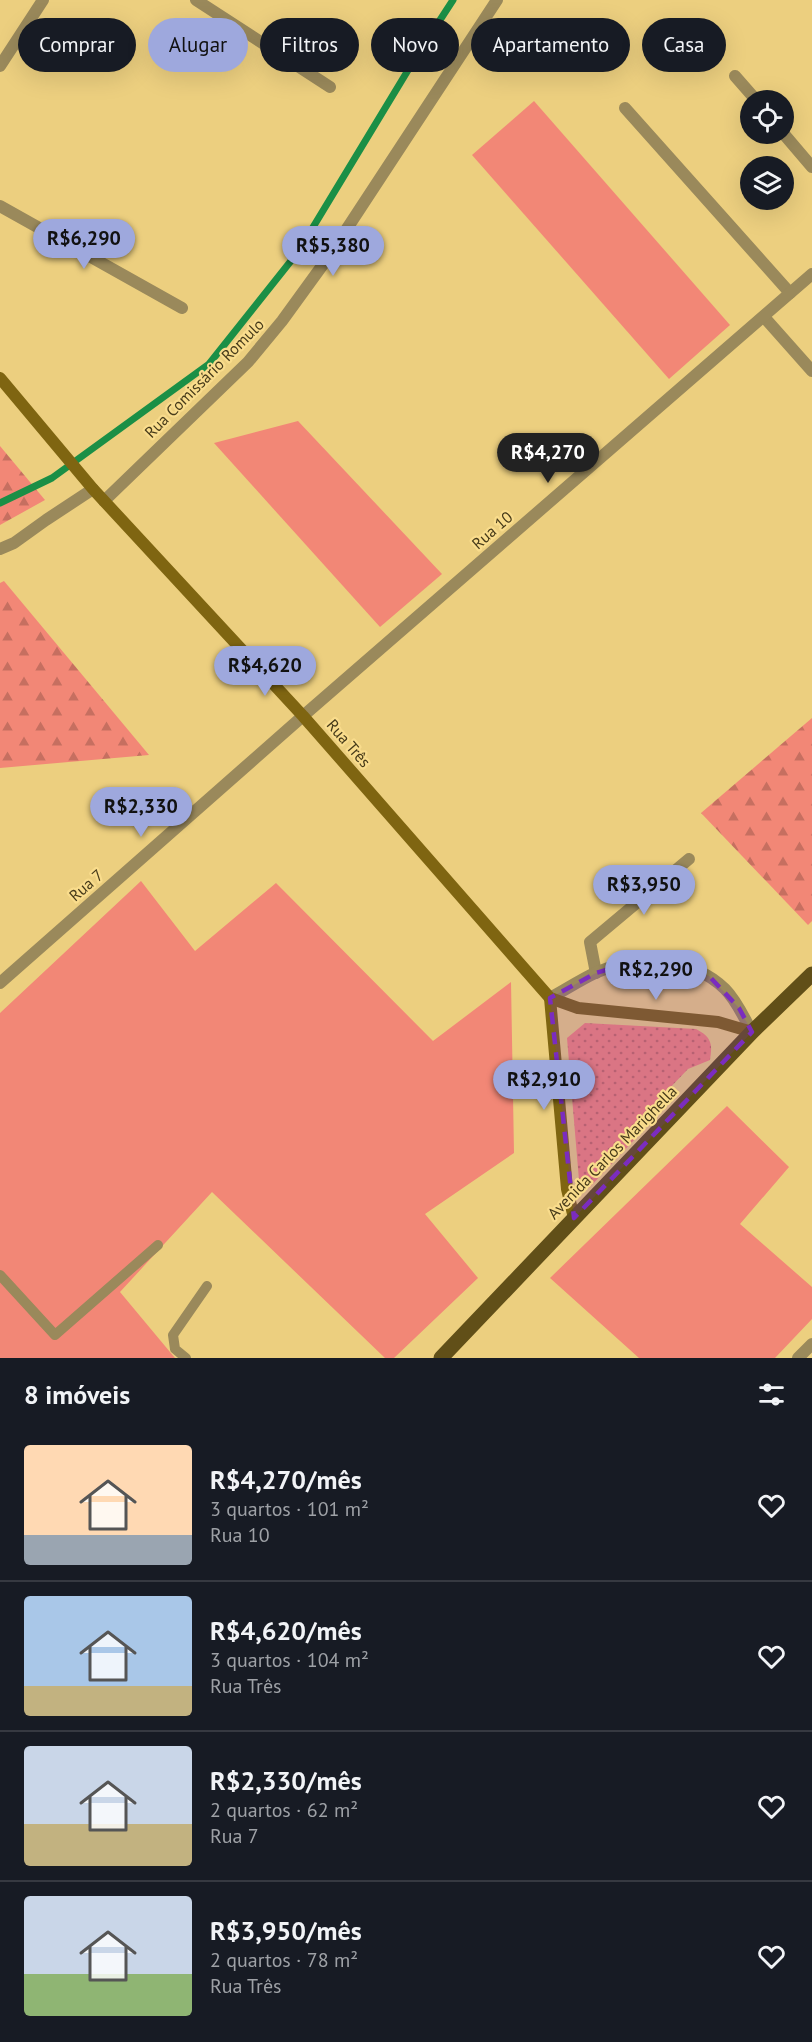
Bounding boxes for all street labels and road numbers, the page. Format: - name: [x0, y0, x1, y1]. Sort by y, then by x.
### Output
- street label: Rua Comissário Romulo: [140, 314, 268, 442]
- street label: Rua 10: [467, 507, 517, 553]
- street label: Rua Três: [323, 715, 375, 771]
- street label: Rua 7: [65, 865, 107, 905]
- street label: Avenida Carlos Marighella: [543, 1081, 681, 1223]

